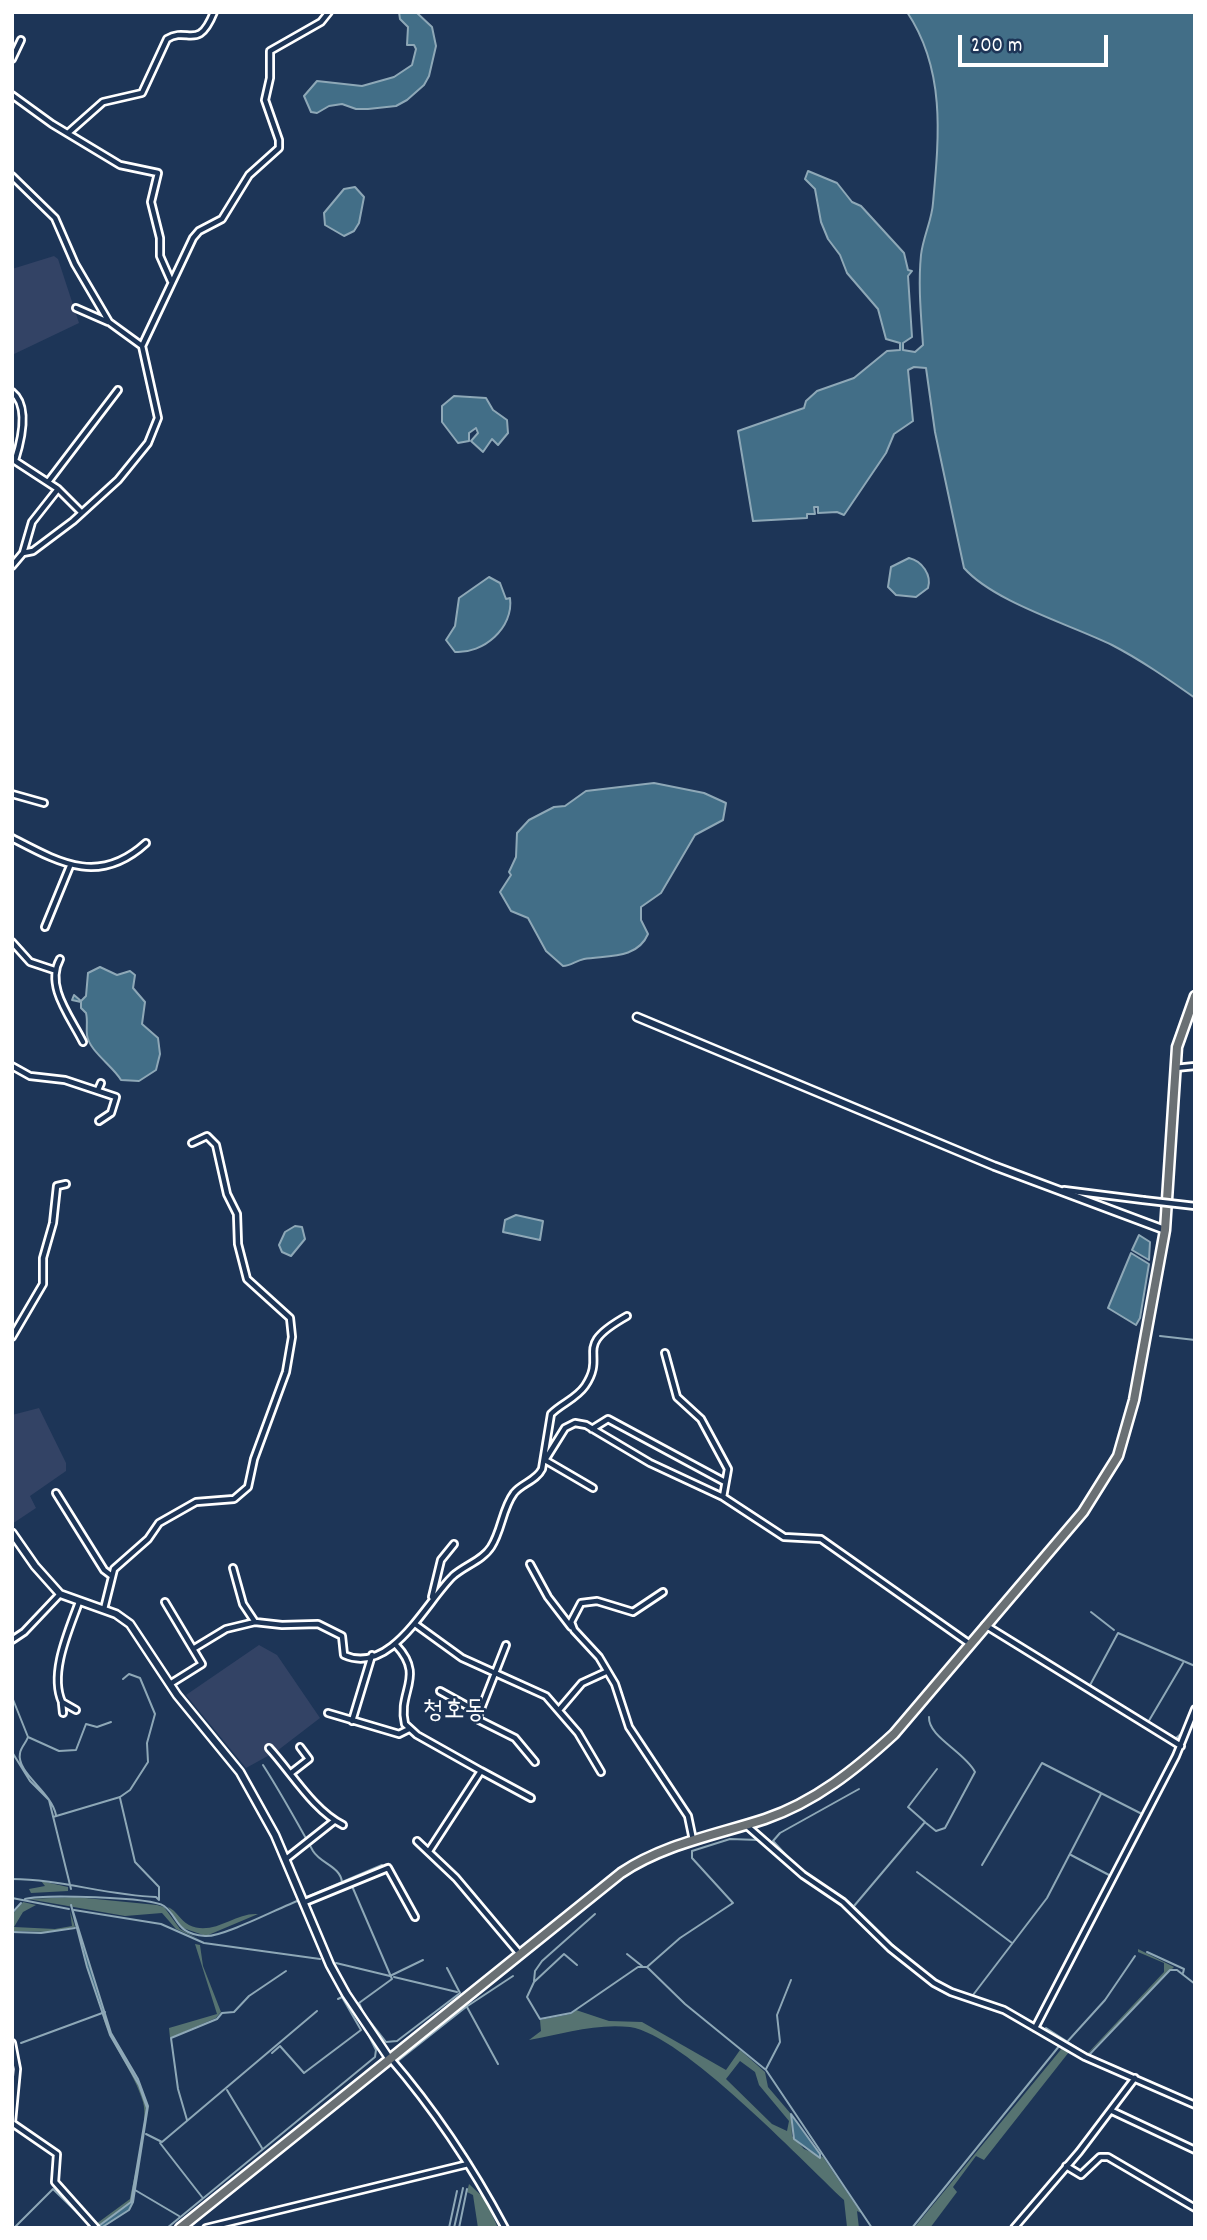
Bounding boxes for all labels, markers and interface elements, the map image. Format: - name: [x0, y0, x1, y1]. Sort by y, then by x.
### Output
- scale bar: [962, 21, 1112, 65]
- text: 200 m: [971, 32, 1022, 62]
- district label: 청호동: [423, 1697, 485, 1729]

